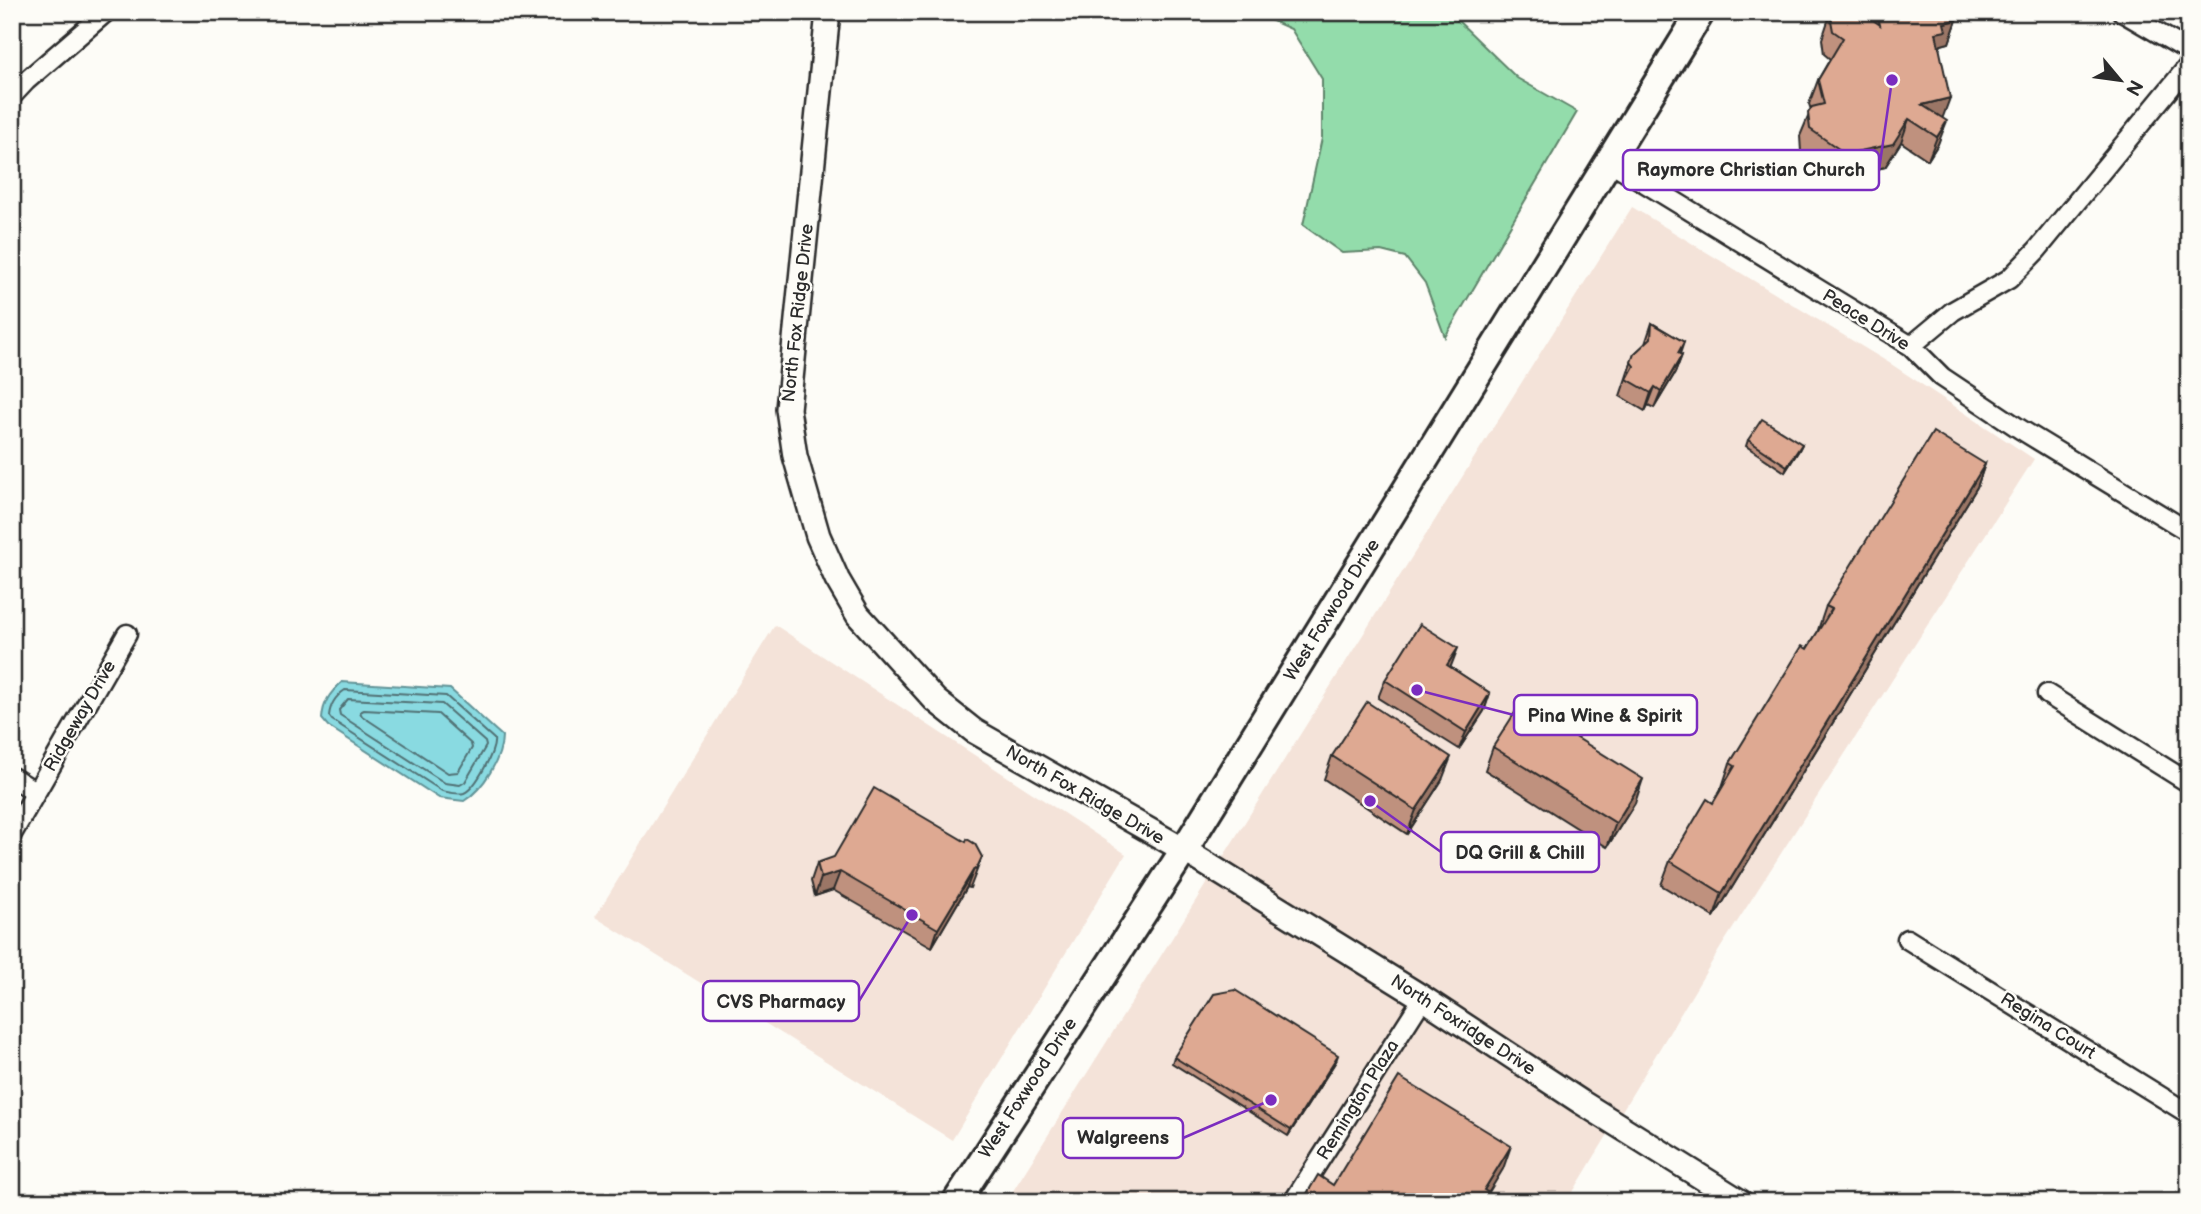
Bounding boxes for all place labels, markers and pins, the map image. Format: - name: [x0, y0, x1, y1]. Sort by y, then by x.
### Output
- callout: Raymore Christian Church: [1623, 150, 1879, 190]
- callout: Pina Wine & Spirit: [1514, 695, 1697, 735]
- callout: DQ Grill & Chill: [1441, 832, 1599, 872]
- callout: CVS Pharmacy: [703, 981, 859, 1021]
- callout: Walgreens: [1063, 1118, 1183, 1158]

